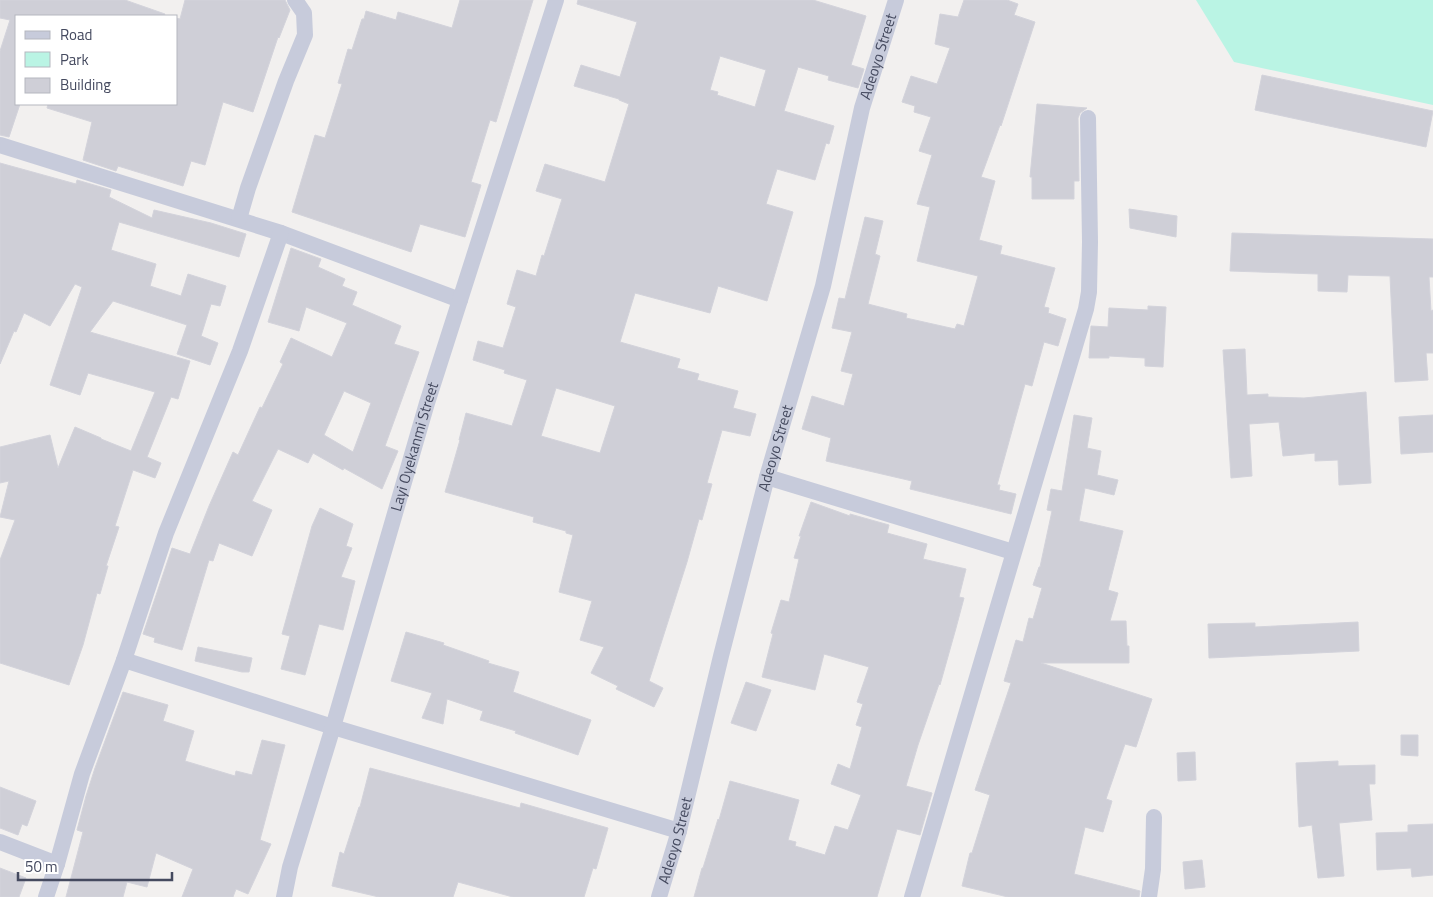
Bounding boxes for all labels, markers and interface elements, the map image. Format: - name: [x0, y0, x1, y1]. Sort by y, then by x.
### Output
- street label: Adeoyo Street: [853, 10, 902, 102]
- legend: [15, 15, 178, 105]
- text: Road: [60, 23, 92, 46]
- text: Park: [60, 48, 89, 71]
- text: Building: [60, 73, 111, 96]
- street label: Layi Oyekanmi Street: [384, 378, 444, 514]
- street label: Adeoyo Street: [752, 401, 799, 494]
- street label: Adeoyo Street: [652, 794, 698, 886]
- scale bar: [18, 850, 171, 882]
- text: 50 m: [25, 855, 58, 878]

